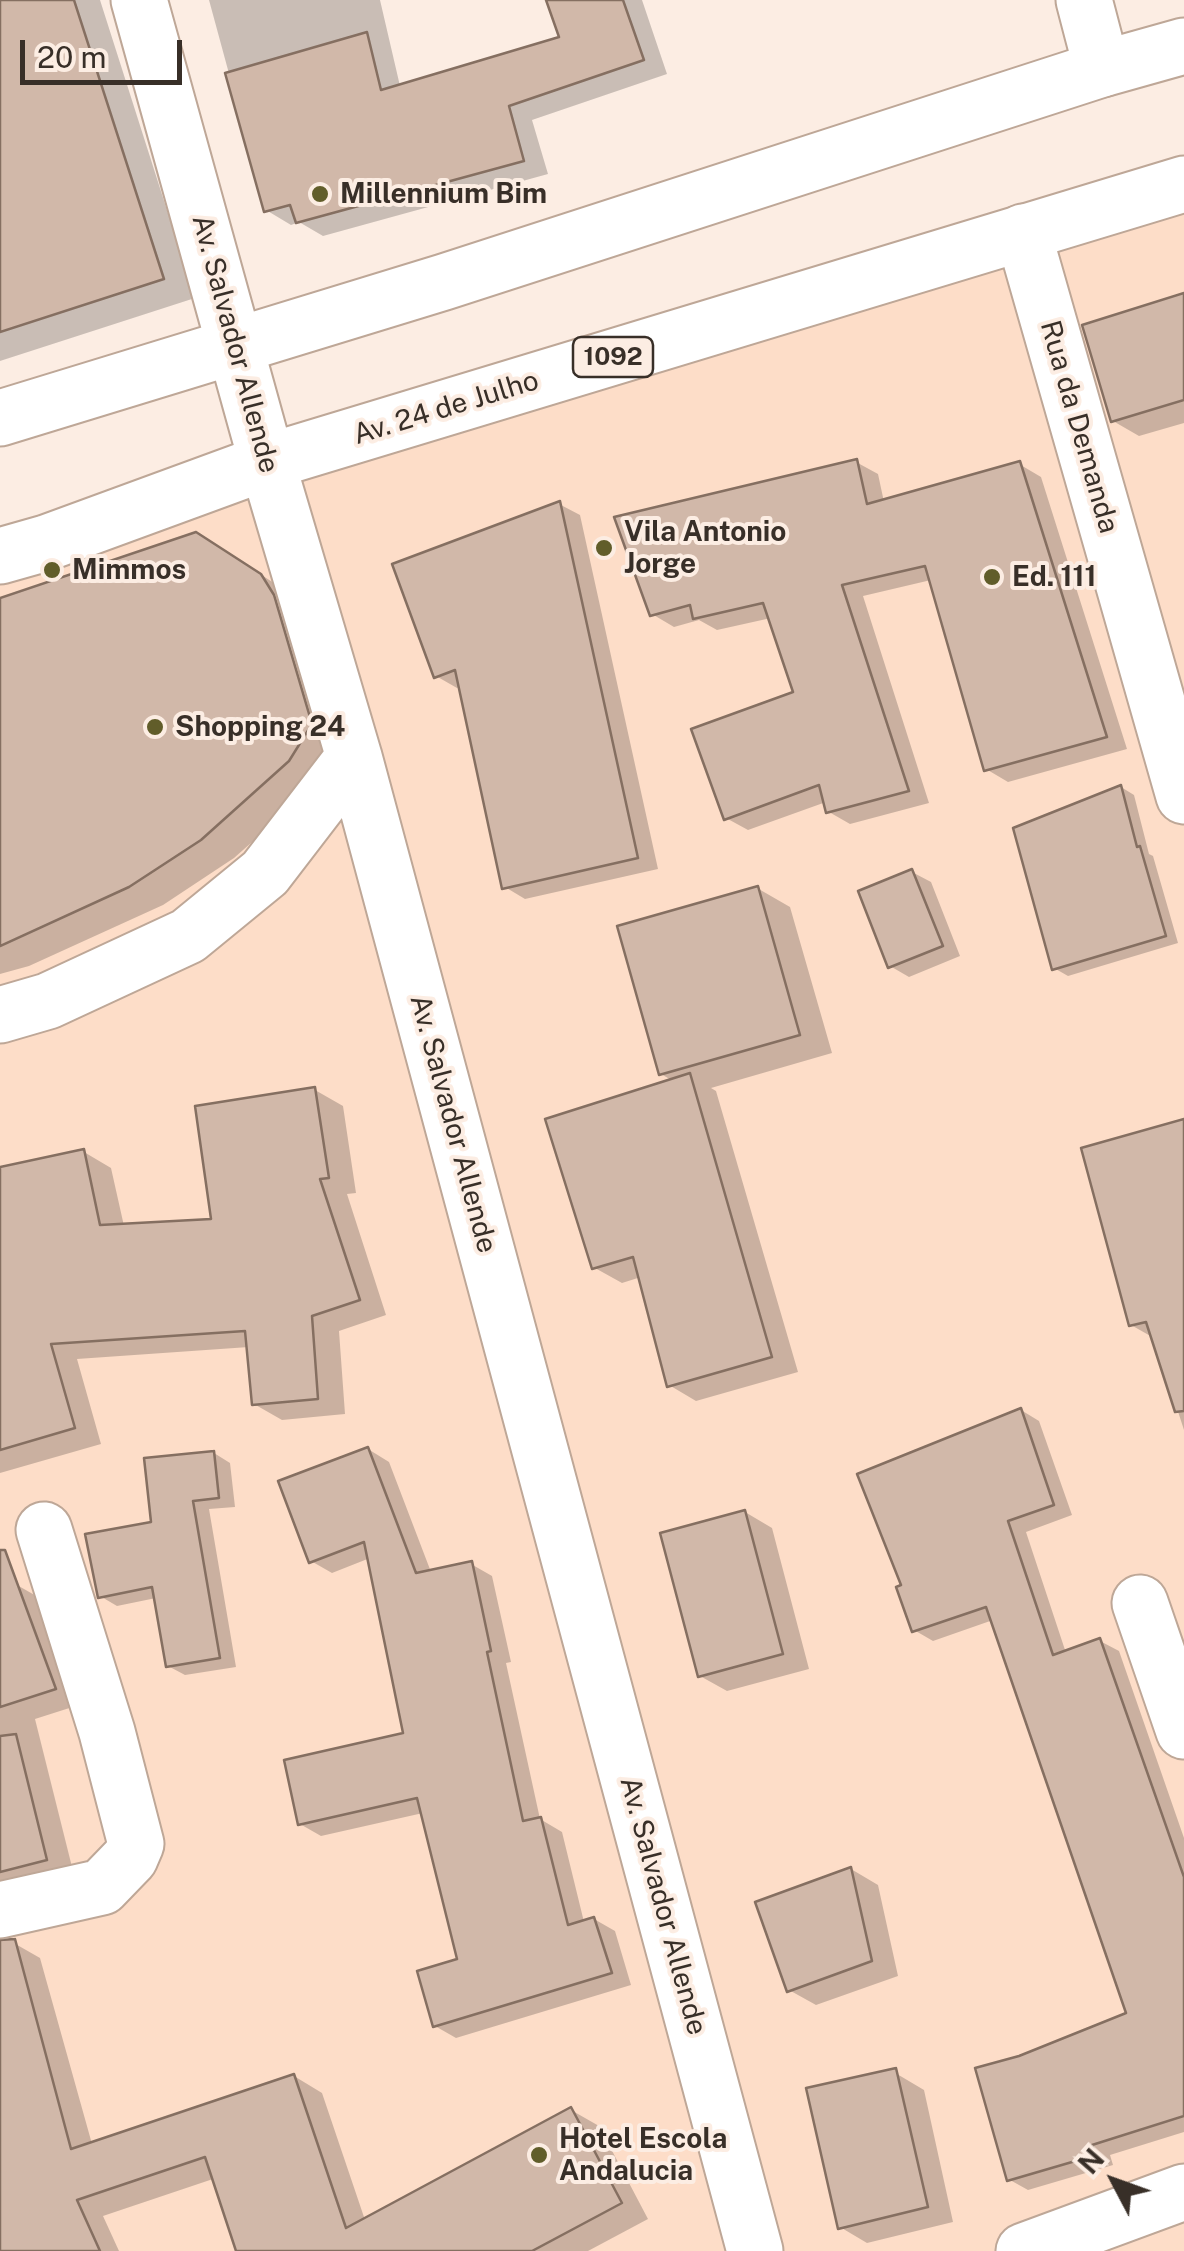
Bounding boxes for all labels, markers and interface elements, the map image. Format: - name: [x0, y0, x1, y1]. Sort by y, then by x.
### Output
- scale bar: [25, 20, 188, 82]
- text: 20 m: [37, 39, 106, 75]
- place label: Millennium Bim: [340, 177, 547, 211]
- marker: Millennium Bim: [309, 183, 331, 205]
- street label: Av. Salvador Allende: [184, 211, 286, 477]
- street label: Rua da Demanda: [1033, 317, 1125, 537]
- road number: 1092: [573, 337, 653, 377]
- street label: Av. 24 de Julho: [349, 364, 543, 452]
- place label: Vila Antonio Jorge: [624, 515, 786, 581]
- marker: Vila Antonio Jorge: [593, 537, 615, 559]
- place label: Mimmos: [72, 553, 186, 587]
- marker: Mimmos: [41, 559, 63, 581]
- place label: Ed. 111: [1012, 560, 1097, 594]
- marker: Ed. 111: [981, 566, 1003, 588]
- place label: Shopping 24: [175, 710, 345, 744]
- marker: Shopping 24: [144, 716, 166, 738]
- street label: Av. Salvador Allende: [402, 991, 504, 1257]
- street label: Av. Salvador Allende: [612, 1773, 714, 2039]
- place label: Hotel Escola Andalucia: [559, 2122, 727, 2188]
- north arrow: [1064, 2131, 1164, 2231]
- text: N: [1071, 2142, 1111, 2180]
- marker: Hotel Escola Andalucia: [528, 2144, 550, 2166]

